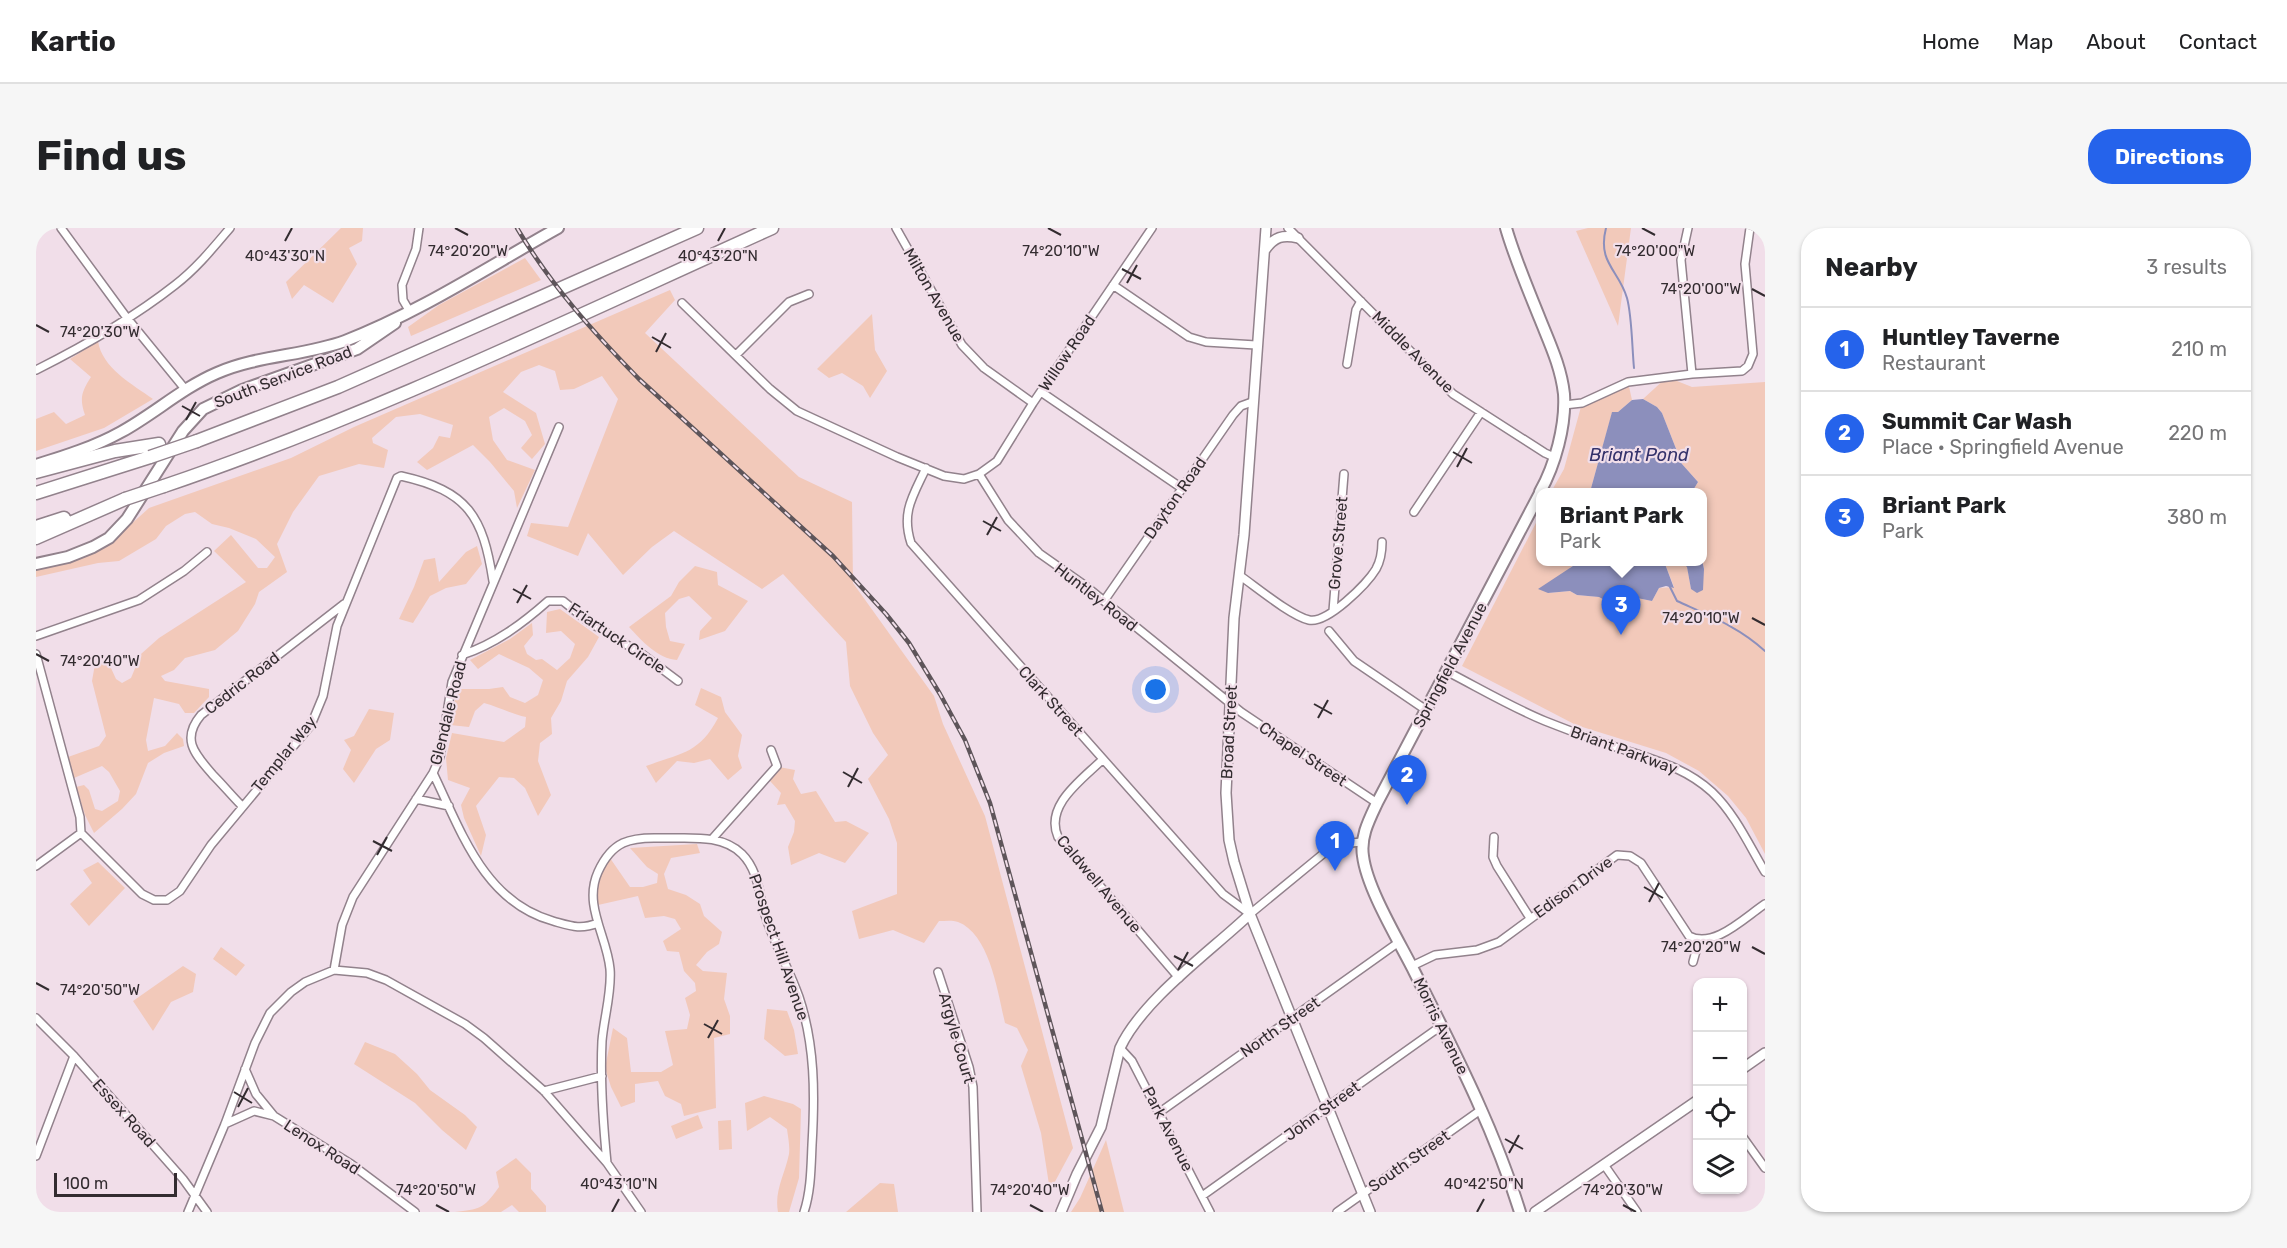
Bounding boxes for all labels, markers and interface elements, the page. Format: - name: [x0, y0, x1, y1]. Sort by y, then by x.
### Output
- text: Kartio: [30, 25, 116, 58]
- text: Home: [1922, 29, 1979, 54]
- text: Map: [2012, 29, 2053, 54]
- text: About: [2086, 29, 2146, 54]
- text: Contact: [2179, 29, 2257, 54]
- button: Directions: [2088, 129, 2251, 184]
- text: Find us: [36, 131, 187, 181]
- text: 74°20'20"W: [428, 242, 508, 260]
- text: 74°20'10"W: [1022, 242, 1100, 260]
- text: 74°20'00"W: [1615, 242, 1695, 260]
- street label: Milton Avenue: [899, 245, 969, 345]
- text: 40°43'30"N: [245, 247, 325, 265]
- text: 40°43'20"N: [678, 247, 758, 265]
- text: Nearby: [1825, 252, 1918, 283]
- text: 3 results: [2146, 255, 2227, 279]
- text: 74°20'00"W: [1661, 280, 1741, 298]
- street label: Middle Avenue: [1368, 307, 1458, 397]
- street label: Willow Road: [1035, 311, 1099, 395]
- text: 74°20'30"W: [60, 323, 140, 341]
- text: Huntley Taverne: [1882, 324, 2060, 351]
- text: 1: [1840, 337, 1849, 361]
- text: 210 m: [2171, 337, 2227, 361]
- street label: South Service Road: [211, 342, 355, 412]
- text: Restaurant: [1882, 351, 1986, 375]
- text: Summit Car Wash: [1882, 408, 2072, 435]
- text: 2: [1838, 421, 1851, 445]
- text: 220 m: [2168, 421, 2227, 445]
- text: Place · Springfield Avenue: [1882, 435, 2124, 459]
- water label: Briant Pond: [1589, 444, 1689, 466]
- street label: Dayton Road: [1140, 453, 1210, 543]
- popup: [1536, 488, 1707, 566]
- text: Briant Park: [1882, 492, 2006, 519]
- street label: Grove Street: [1324, 496, 1352, 590]
- text: Briant Park: [1559, 502, 1684, 529]
- text: 3: [1838, 505, 1851, 529]
- text: 380 m: [2167, 505, 2227, 529]
- text: Park: [1882, 519, 1924, 543]
- text: Park: [1559, 529, 1601, 553]
- street label: Huntley Road: [1051, 559, 1141, 635]
- pin: 3: [1602, 586, 1640, 635]
- street label: Friartuck Circle: [565, 599, 669, 677]
- street label: Springfield Avenue: [1409, 599, 1491, 731]
- text: 74°20'10"W: [1662, 609, 1740, 627]
- street label: Cedric Road: [201, 648, 283, 718]
- text: 74°20'40"W: [60, 652, 140, 670]
- street label: Glendale Road: [426, 659, 470, 767]
- street label: Clark Street: [1015, 662, 1087, 740]
- your location: [1141, 675, 1170, 704]
- street label: Broad Street: [1217, 684, 1241, 780]
- street label: Templar Way: [248, 712, 321, 796]
- street label: Chapel Street: [1255, 718, 1351, 790]
- street label: Briant Parkway: [1568, 722, 1680, 778]
- pin: 2: [1388, 756, 1426, 805]
- pin: 1: [1316, 822, 1354, 871]
- street label: Caldwell Avenue: [1053, 831, 1145, 937]
- street label: Edison Drive: [1530, 852, 1616, 922]
- street label: Prospect Hill Avenue: [745, 871, 813, 1023]
- text: 74°20'20"W: [1661, 938, 1741, 956]
- street label: Morris Avenue: [1409, 974, 1473, 1078]
- map controls: [1693, 978, 1747, 1194]
- button: +: [1693, 978, 1747, 1032]
- text: 74°20'50"W: [60, 981, 140, 999]
- street label: Argyle Court: [935, 990, 979, 1086]
- street label: North Street: [1237, 993, 1323, 1061]
- button: −: [1693, 1032, 1747, 1086]
- street label: Essex Road: [88, 1075, 160, 1151]
- street label: John Street: [1280, 1077, 1364, 1145]
- street label: Park Avenue: [1138, 1083, 1198, 1175]
- button: locate: [1693, 1086, 1747, 1140]
- street label: Lenox Road: [280, 1115, 364, 1179]
- street label: South Street: [1365, 1126, 1453, 1196]
- button: layers: [1693, 1140, 1747, 1194]
- scale bar: [54, 1170, 177, 1198]
- text: 100 m: [63, 1174, 108, 1193]
- text: 40°43'10"N: [580, 1175, 658, 1193]
- text: 40°42'50"N: [1444, 1175, 1524, 1193]
- text: 74°20'50"W: [396, 1181, 476, 1199]
- text: 74°20'40"W: [990, 1181, 1070, 1199]
- text: 74°20'30"W: [1583, 1181, 1663, 1199]

